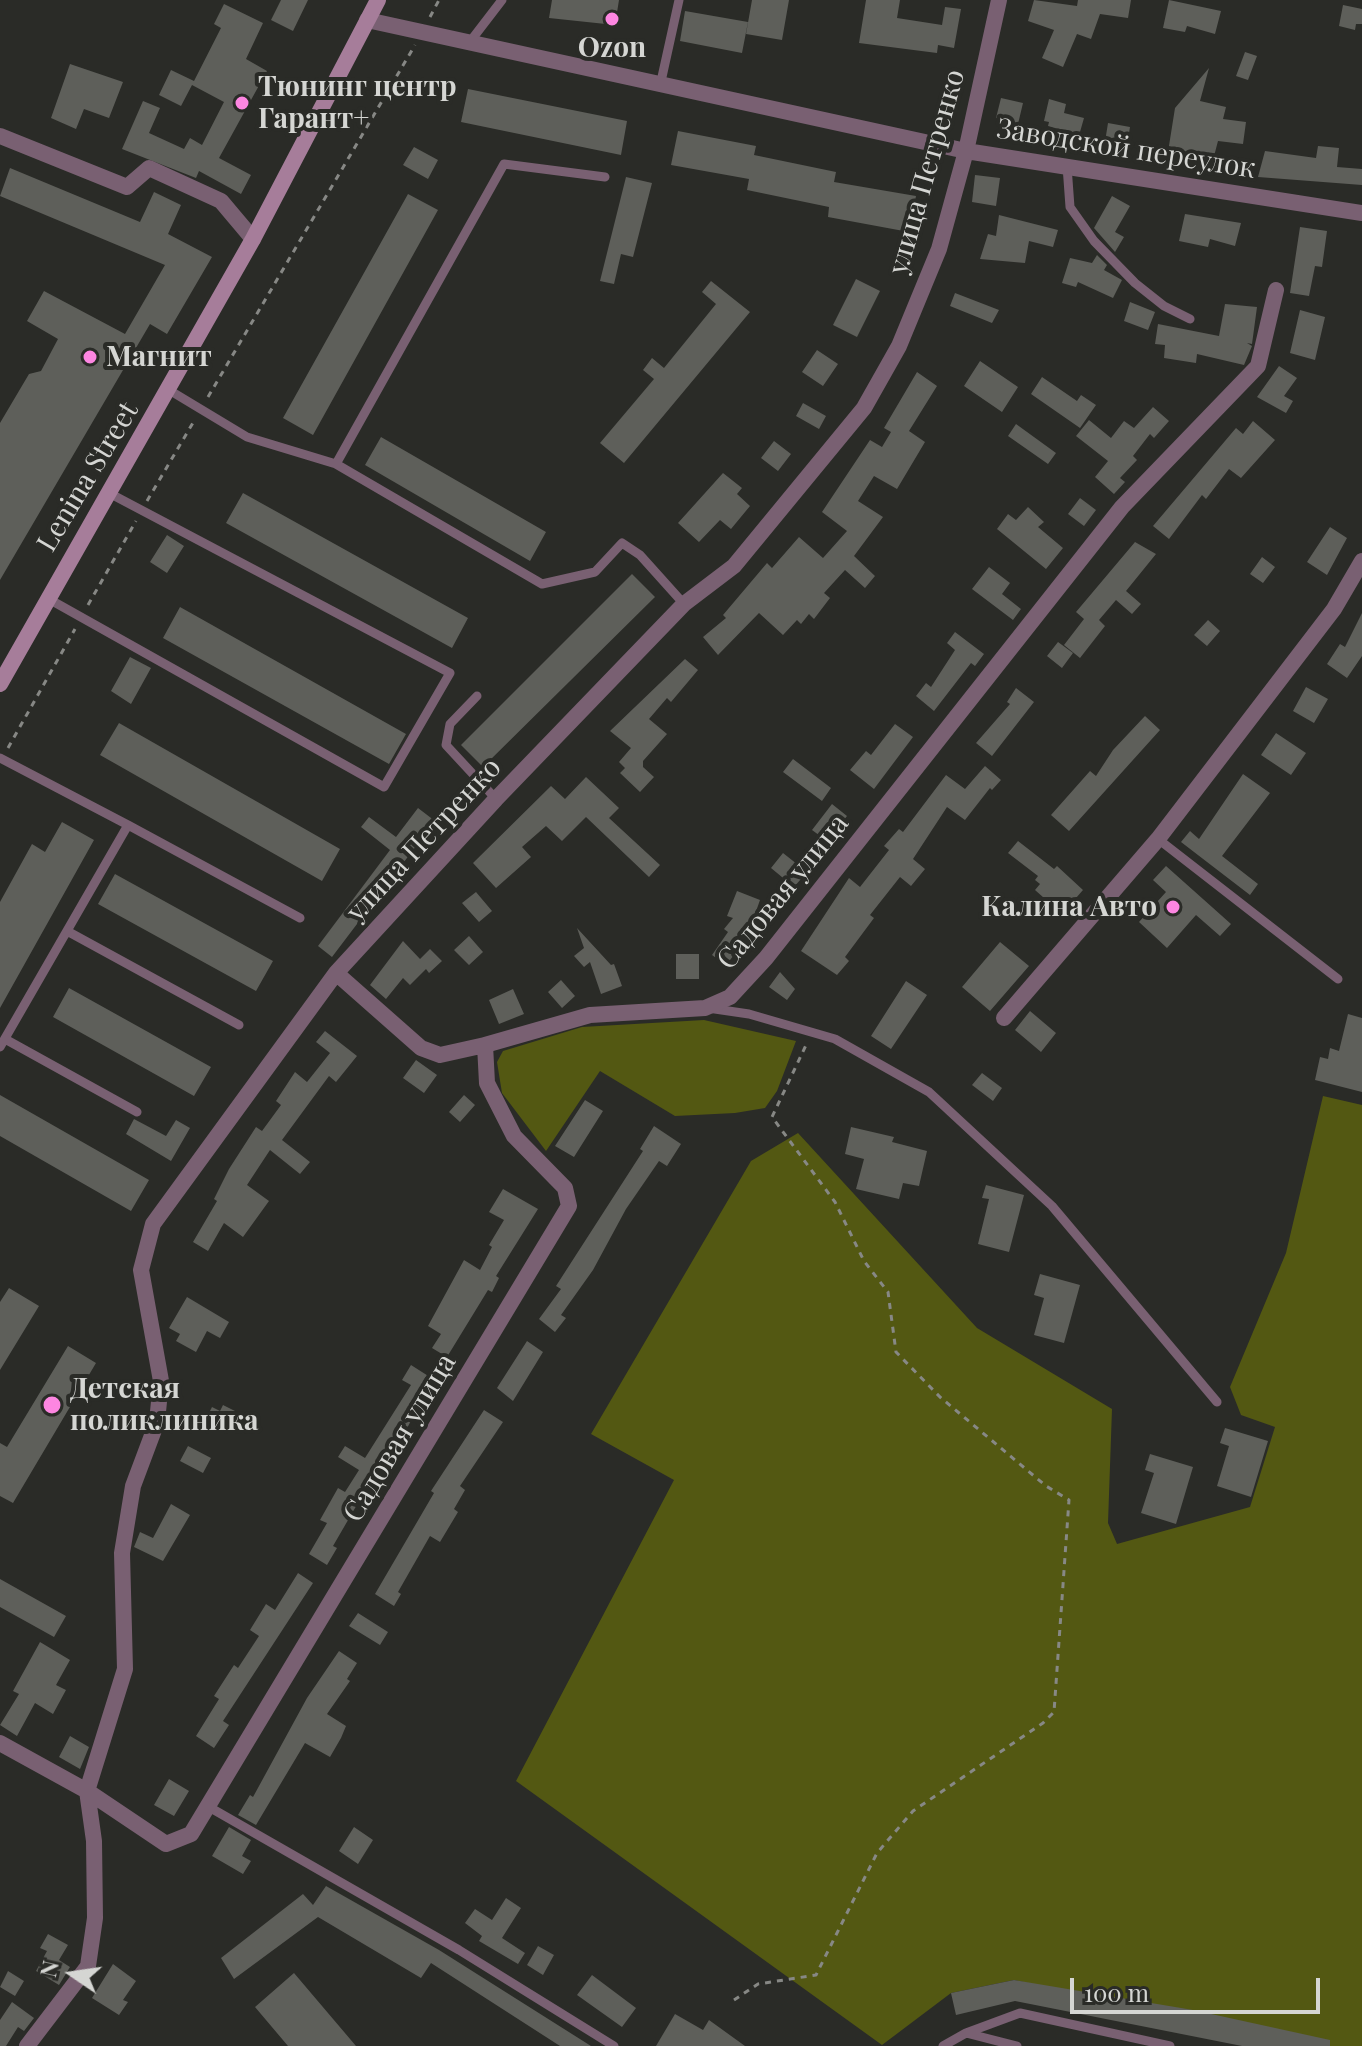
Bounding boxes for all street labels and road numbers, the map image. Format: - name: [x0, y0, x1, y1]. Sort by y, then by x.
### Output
- street label: улица Петренко: [882, 66, 972, 278]
- street label: Заводской переулок: [994, 112, 1258, 186]
- street label: Lenina Street: [30, 396, 146, 558]
- street label: улица Петренко: [340, 751, 508, 929]
- street label: Садовая улица: [710, 808, 856, 976]
- street label: Садовая улица: [337, 1348, 463, 1528]

